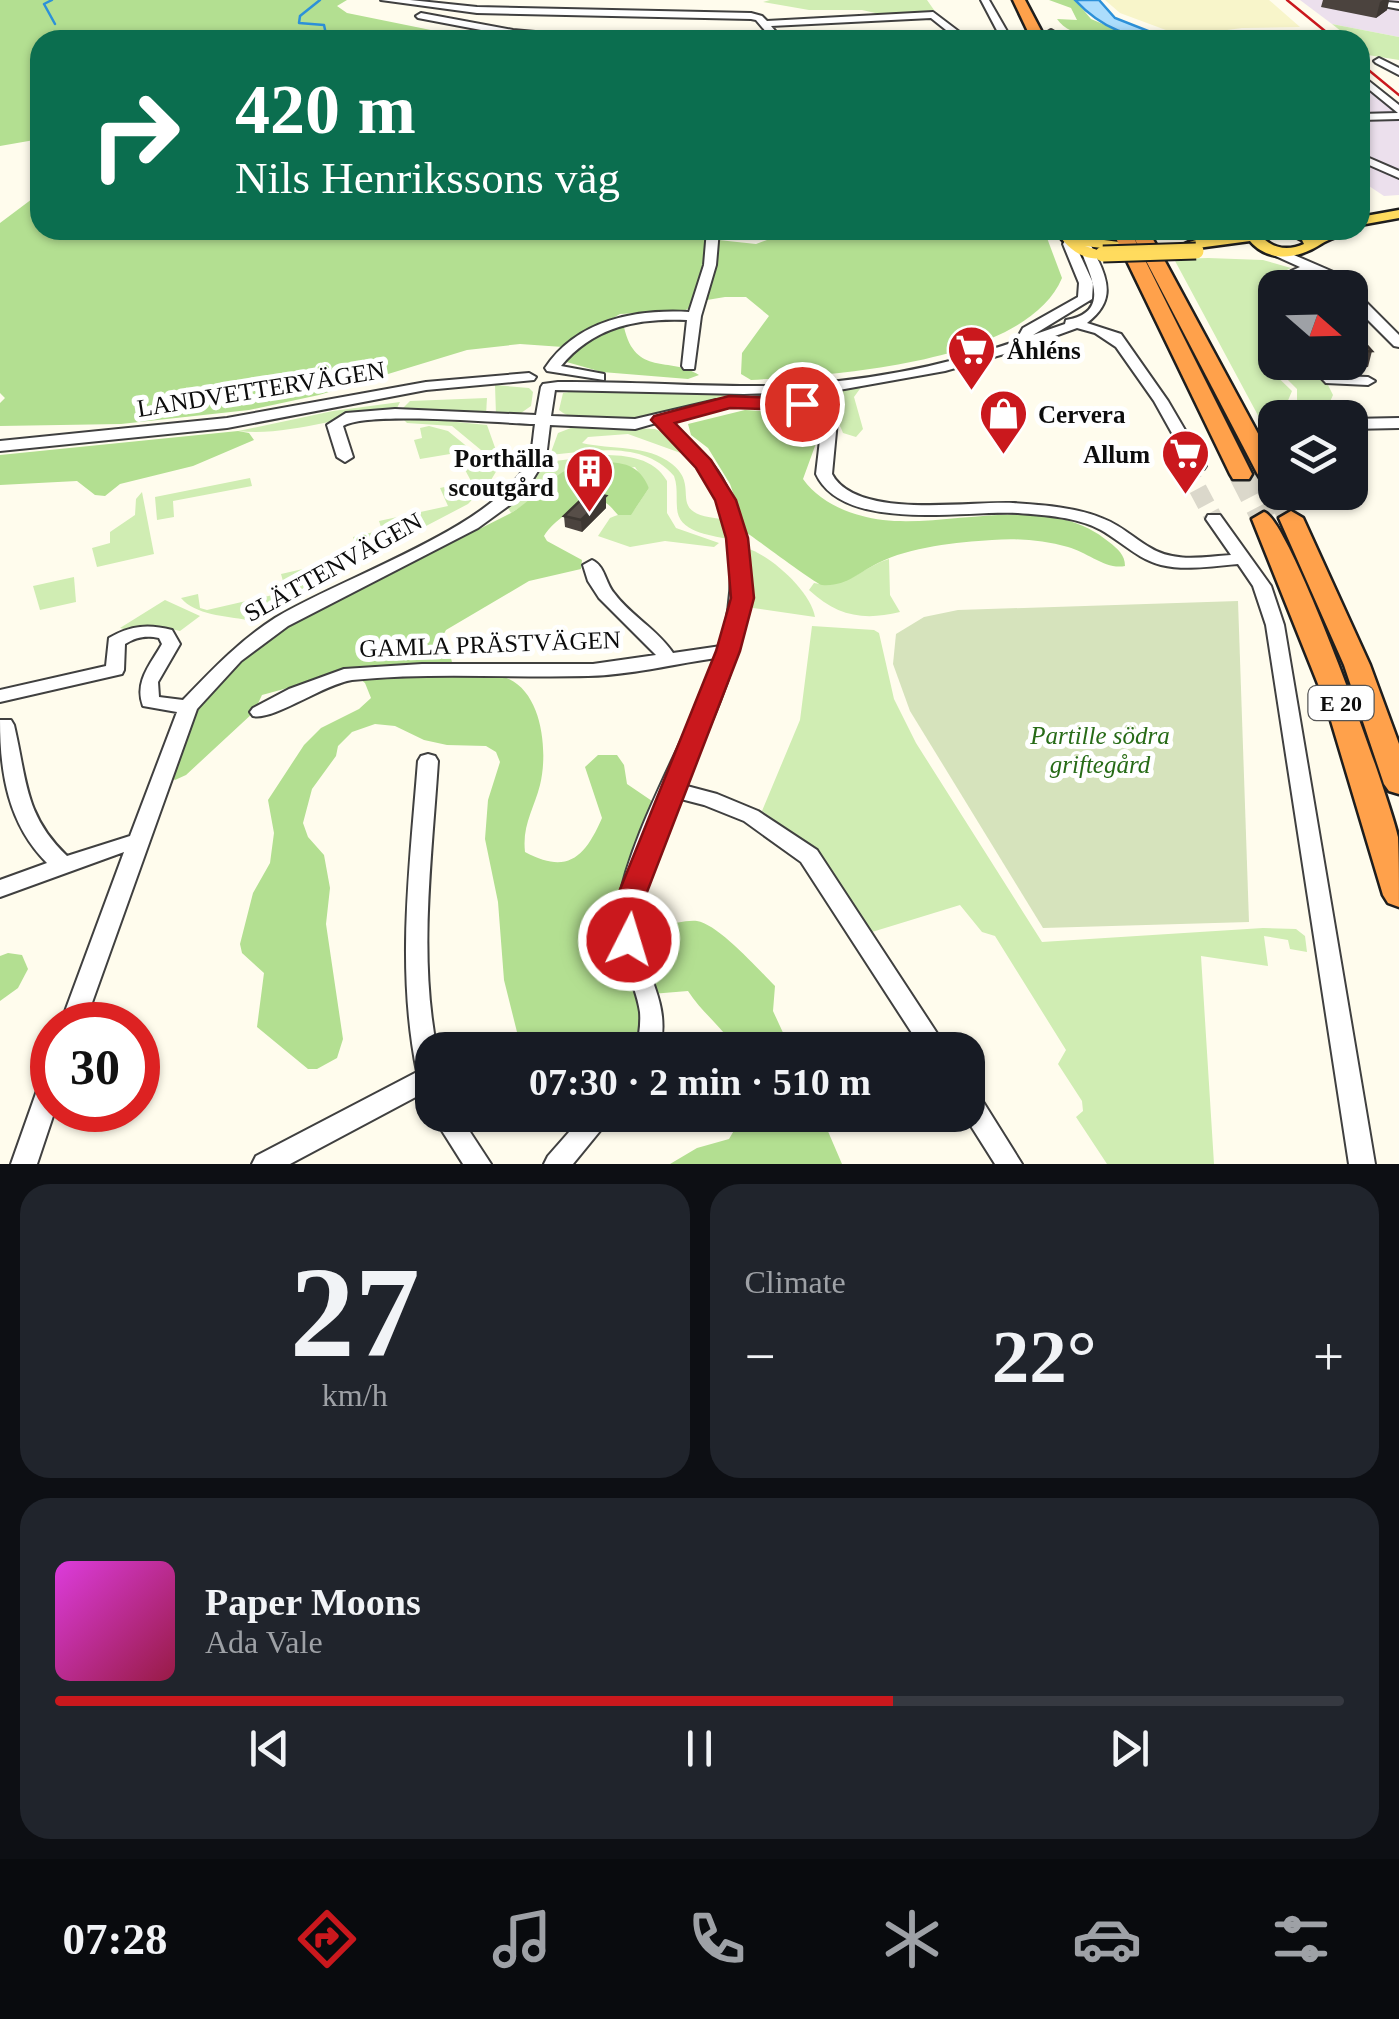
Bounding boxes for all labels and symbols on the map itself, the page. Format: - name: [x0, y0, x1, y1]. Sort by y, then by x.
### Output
- north arrow: [1258, 270, 1368, 380]
- supermarket icon: Åhléns: [946, 324, 998, 392]
- place label: Åhléns: [1007, 337, 1081, 364]
- street label: LANDVETTERVÄGEN: [135, 356, 387, 422]
- pin: [760, 362, 845, 447]
- shop icon: Cervera: [977, 388, 1029, 456]
- place label: Cervera: [1038, 401, 1126, 428]
- supermarket icon: Allum: [1159, 428, 1211, 496]
- place label: Allum: [1083, 441, 1150, 468]
- place label: Porthälla scoutgård: [448, 445, 554, 501]
- building icon: Porthälla scoutgård: [563, 446, 615, 514]
- street label: SLÄTTENVÄGEN: [240, 507, 426, 627]
- street label: GAMLA PRÄSTVÄGEN: [359, 626, 621, 662]
- road number: E 20: [1308, 686, 1374, 720]
- park label: Partille södra griftegård: [1029, 722, 1170, 778]
- position arrow: [577, 888, 681, 992]
- speed limit sign: 30: [30, 1002, 160, 1132]

